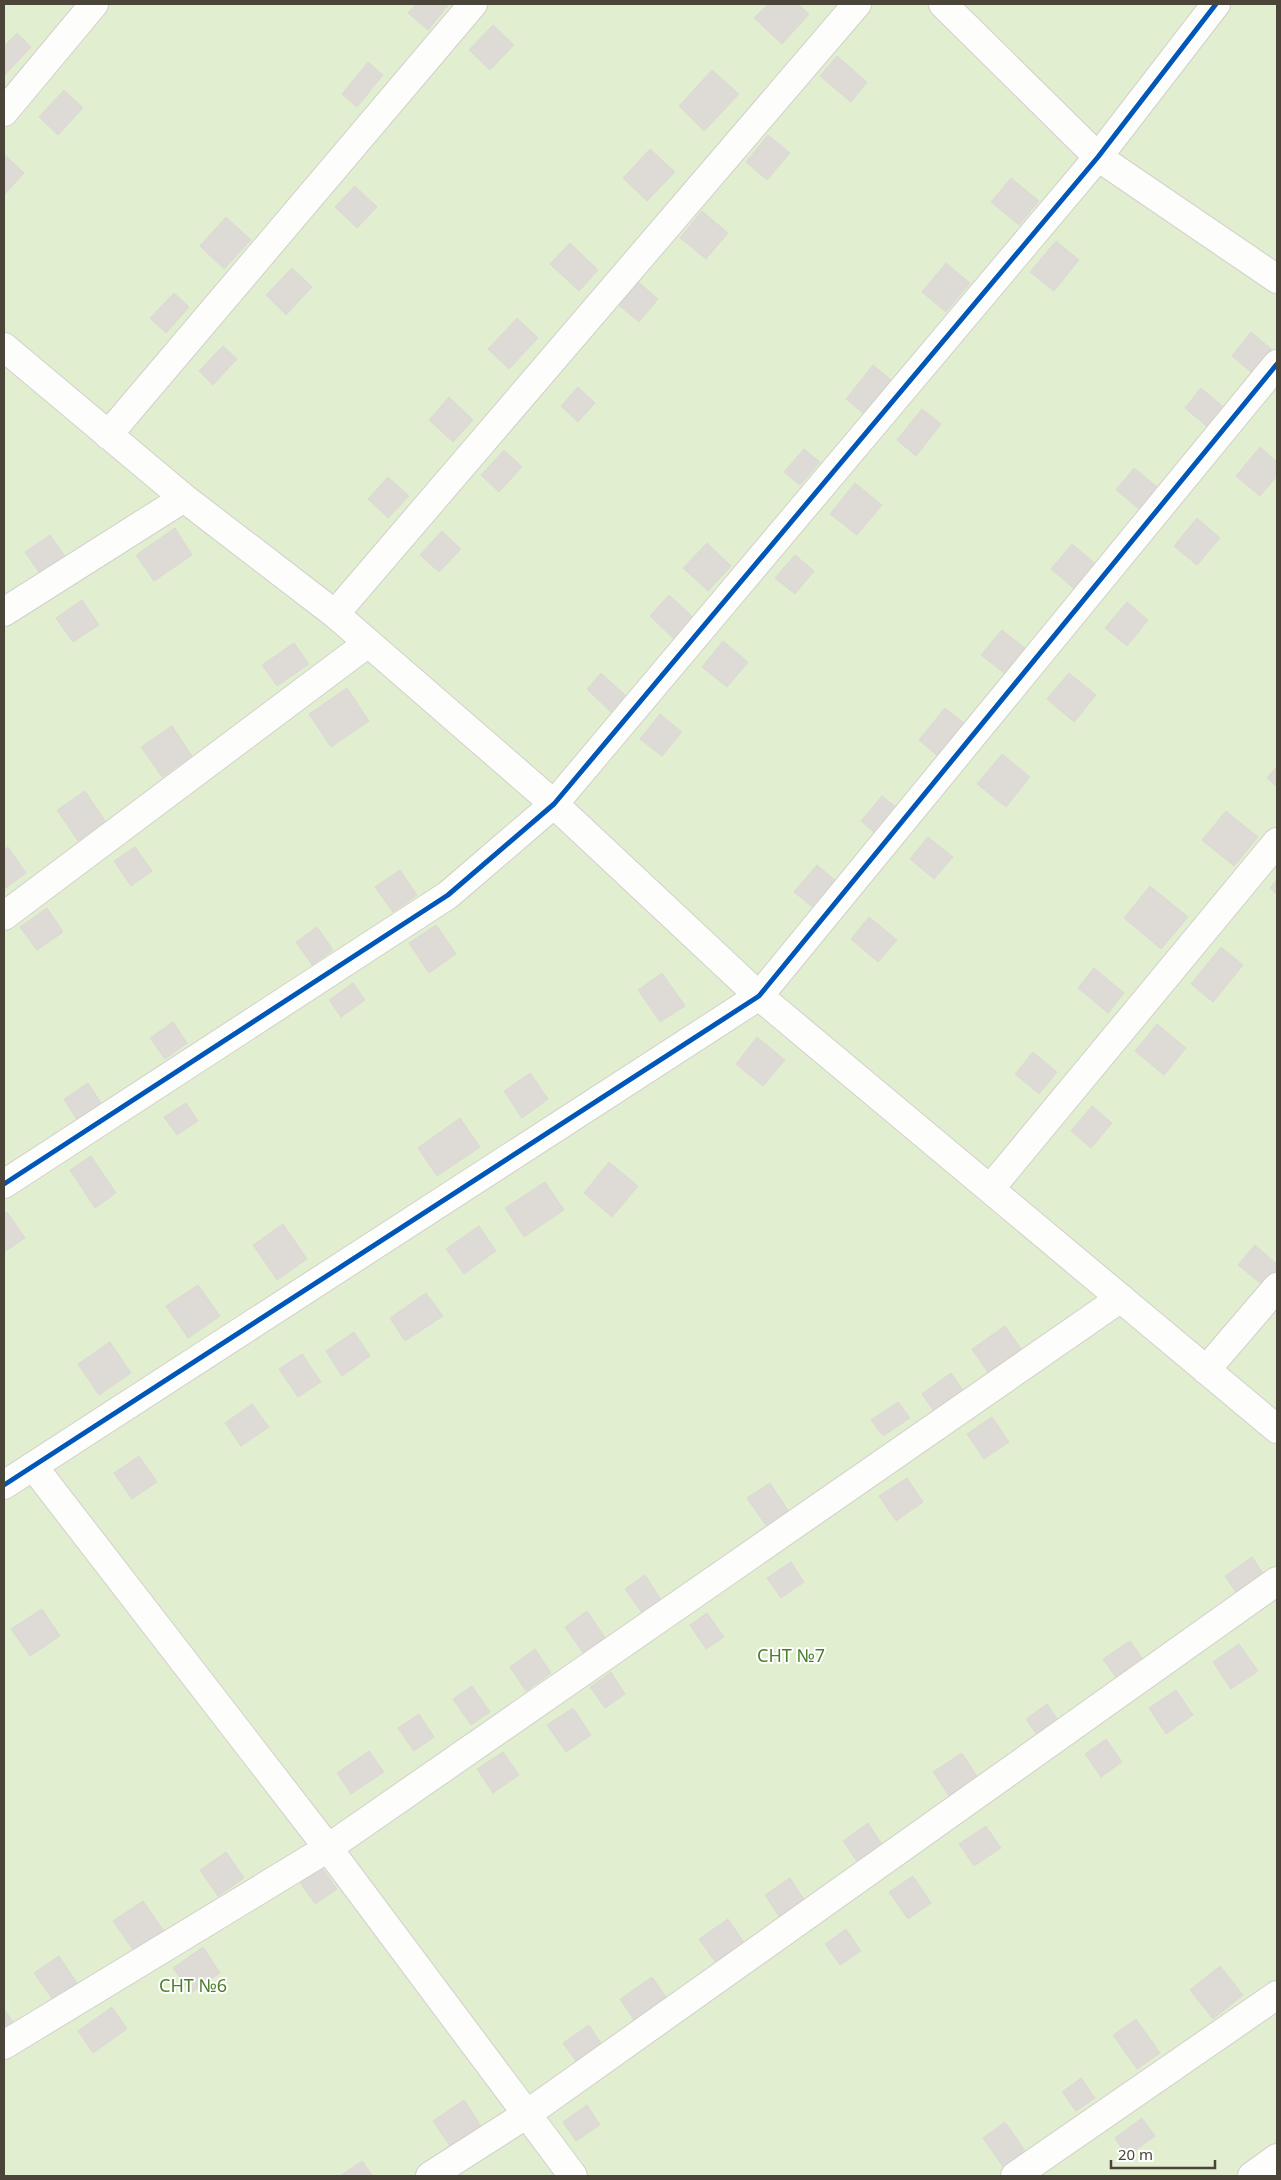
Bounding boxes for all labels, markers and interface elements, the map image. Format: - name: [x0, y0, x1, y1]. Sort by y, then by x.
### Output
- park label: СНТ №7: [757, 1643, 825, 1667]
- park label: СНТ №6: [159, 1973, 227, 1997]
- scale bar: [1111, 2138, 1215, 2170]
- text: 20 m: [1118, 2144, 1153, 2164]

